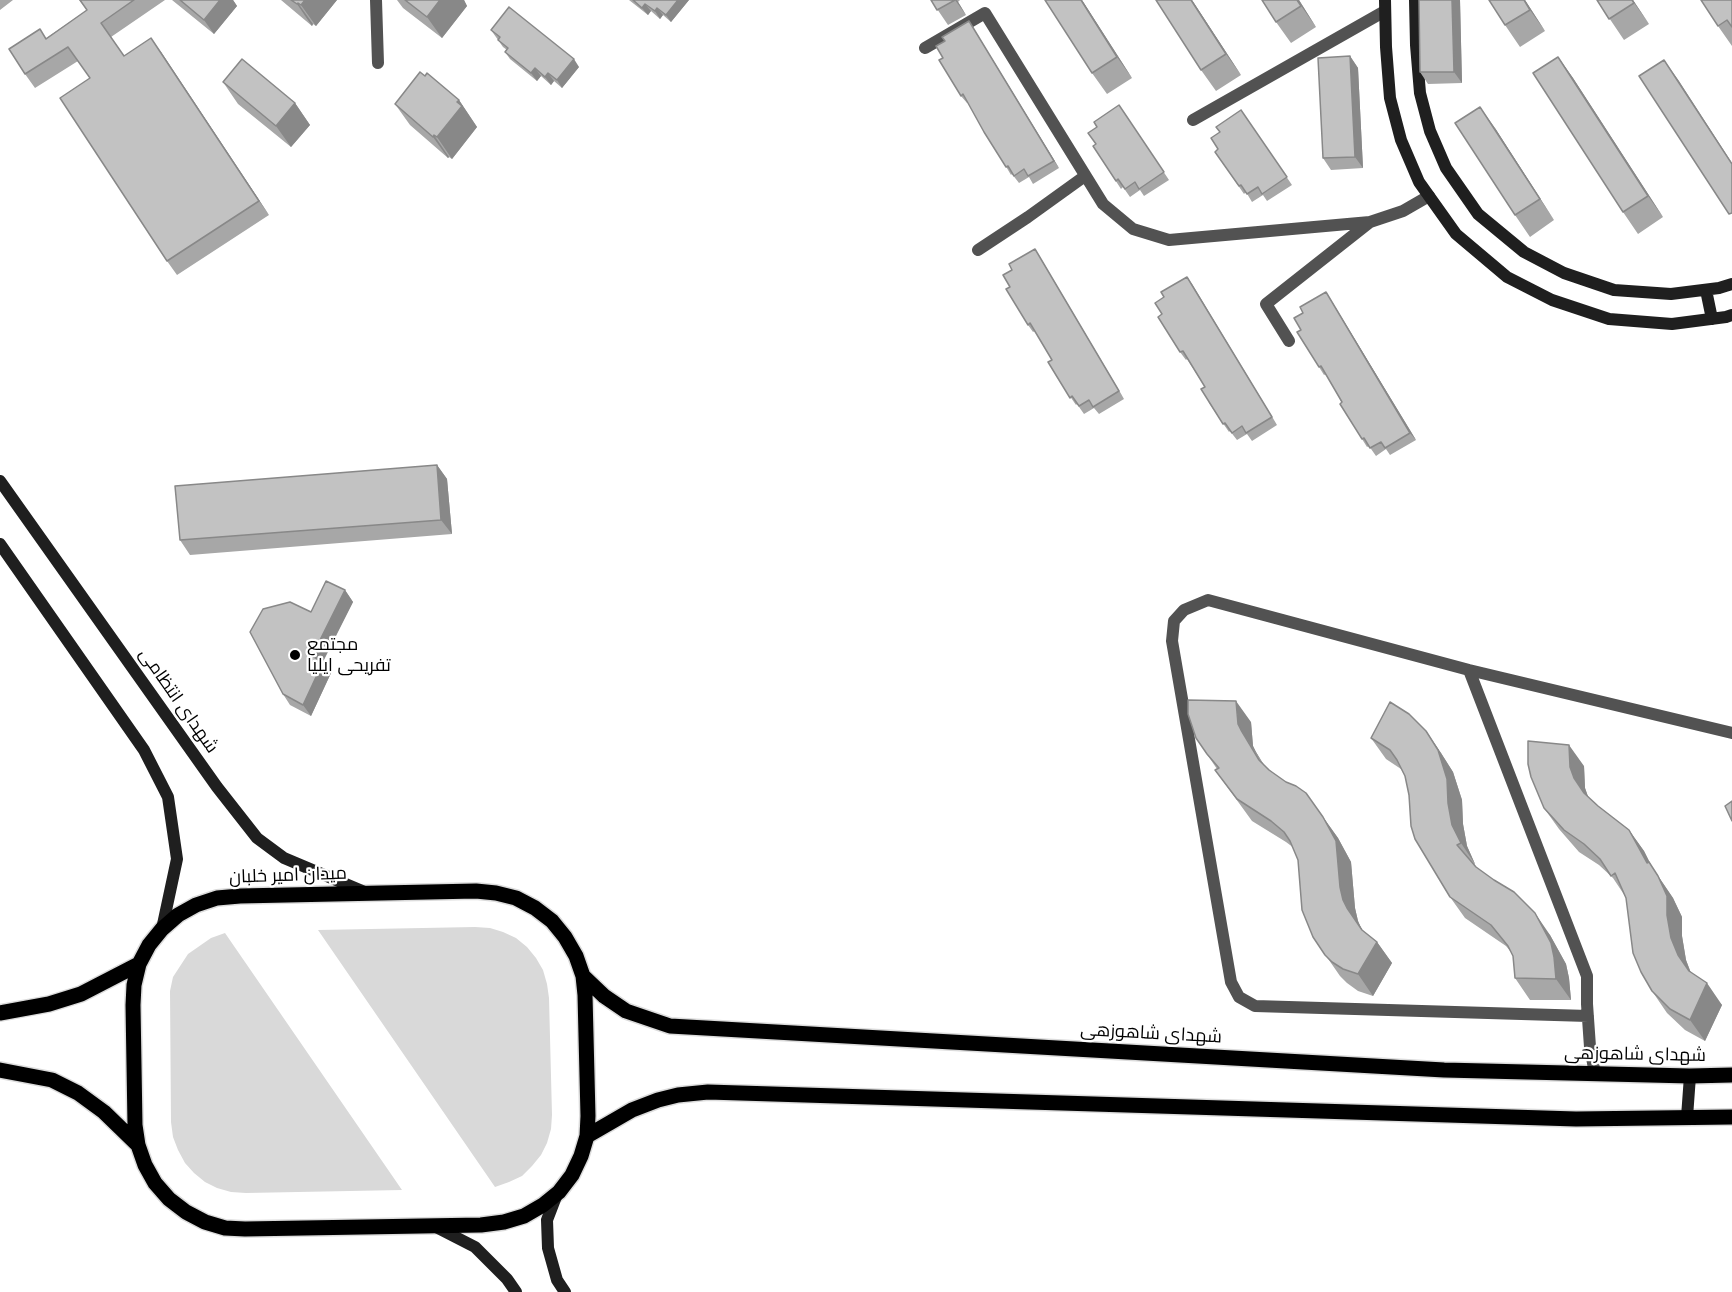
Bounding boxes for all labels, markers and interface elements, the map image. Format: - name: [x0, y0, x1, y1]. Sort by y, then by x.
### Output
- place label: مجتمع تفریحی ایلیا: [307, 634, 391, 676]
- street label: شهدای انتظامی: [134, 644, 222, 758]
- marker: مجتمع تفریحی ایلیا: [288, 648, 302, 662]
- street label: میدان امیر خلبان: [229, 863, 347, 889]
- street label: شهدای شاهوزهی: [1080, 1020, 1222, 1048]
- street label: شهدای شاهوزهی: [1564, 1043, 1706, 1067]

